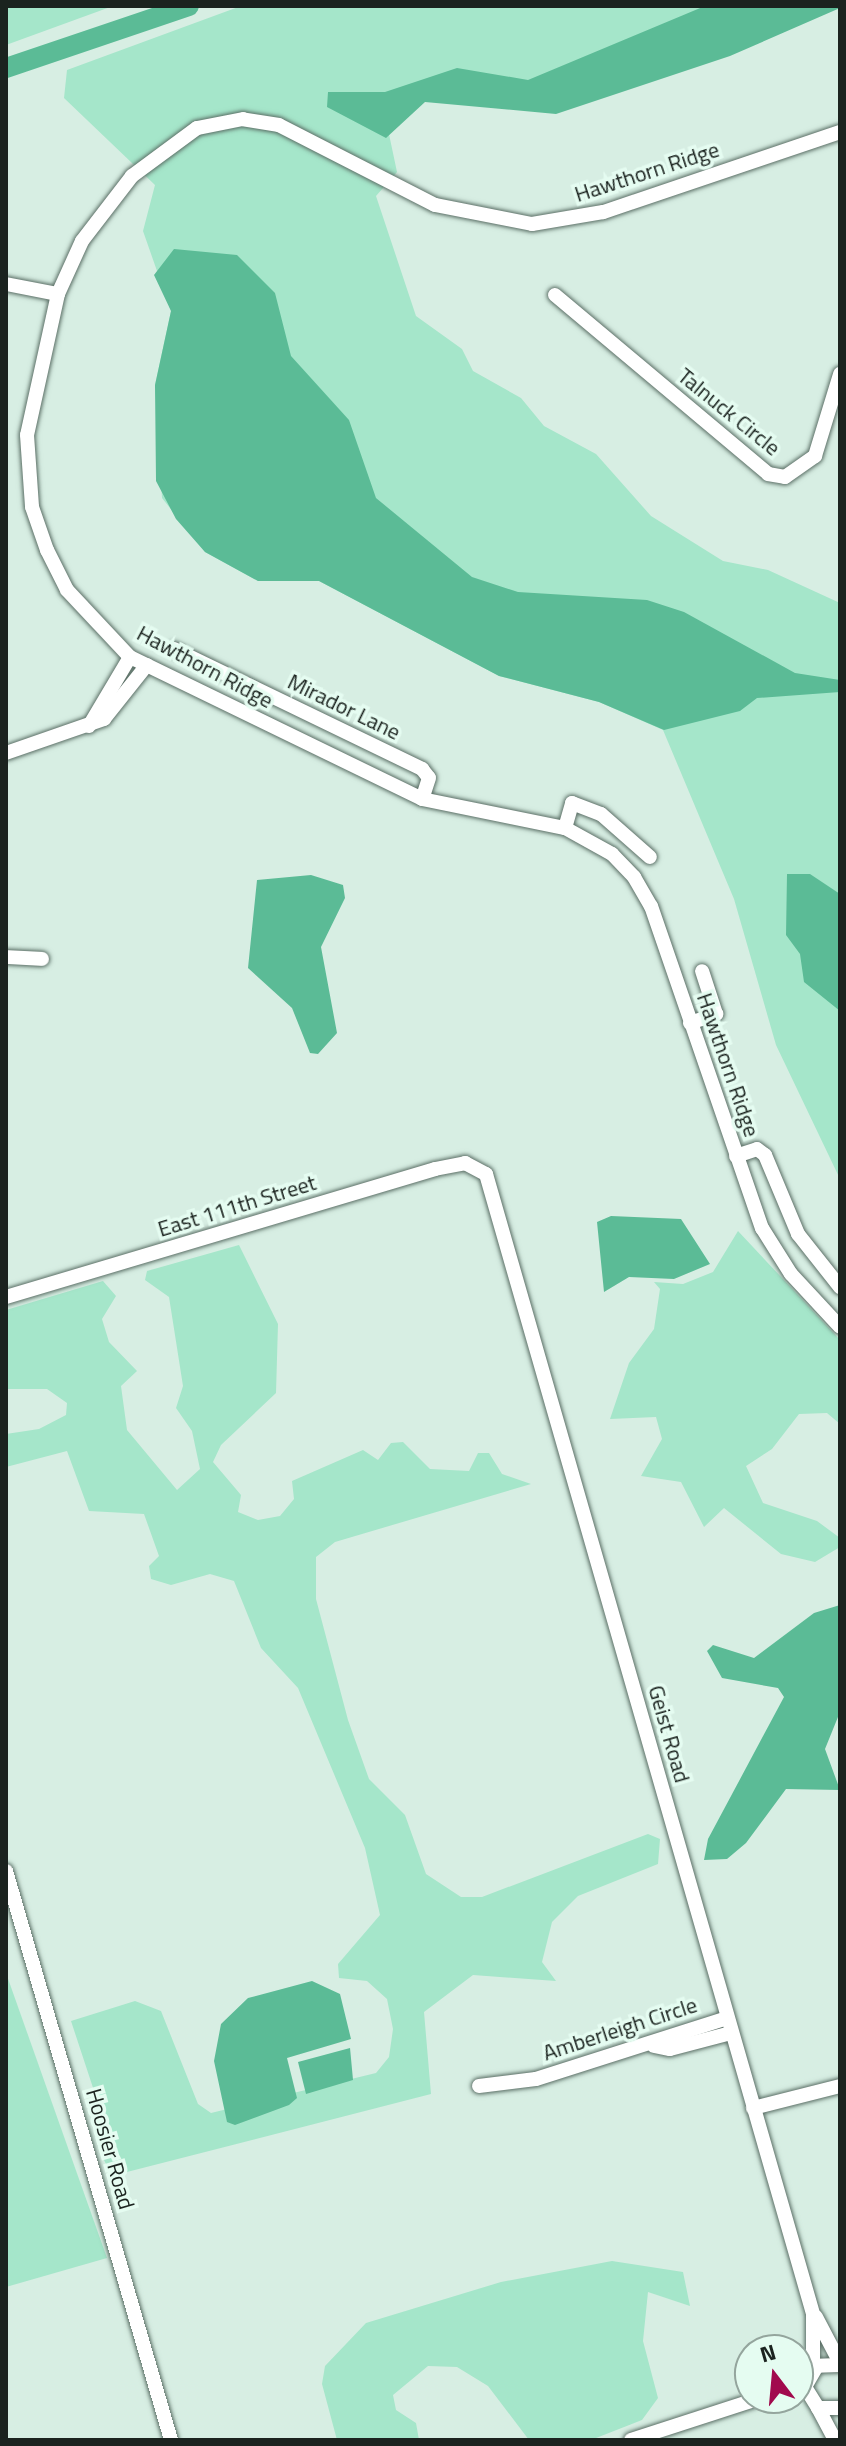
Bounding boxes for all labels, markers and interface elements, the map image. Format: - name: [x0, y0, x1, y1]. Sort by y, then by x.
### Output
- street label: Hawthorn Ridge: [571, 136, 723, 208]
- street label: Talnuck Circle: [672, 363, 786, 461]
- street label: Hawthorn Ridge: [132, 620, 278, 714]
- street label: Mirador Lane: [283, 668, 405, 746]
- street label: Hawthorn Ridge: [691, 990, 765, 1140]
- street label: East 111th Street: [155, 1169, 319, 1243]
- street label: Geist Road: [643, 1682, 695, 1786]
- street label: Amberleigh Circle: [539, 1992, 701, 2066]
- street label: Hoosier Road: [80, 2086, 140, 2212]
- north arrow: [734, 2334, 814, 2414]
- text: N: [756, 2334, 780, 2371]

